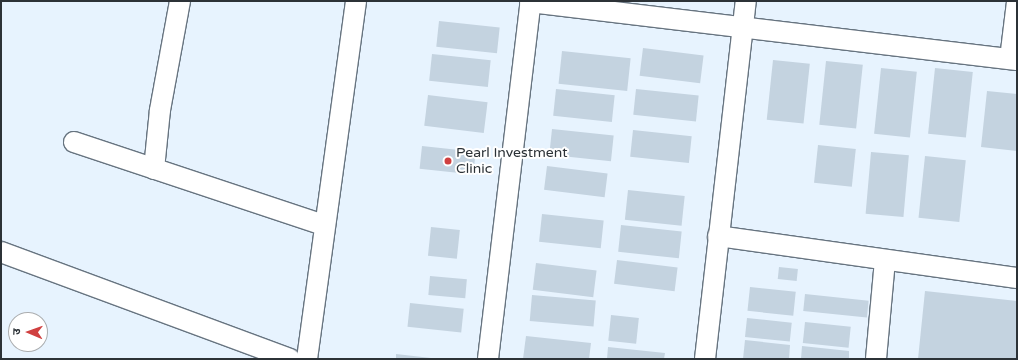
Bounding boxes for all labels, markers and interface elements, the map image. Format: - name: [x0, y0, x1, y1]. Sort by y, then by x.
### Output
- place label: Pearl Investment Clinic: [456, 145, 567, 178]
- marker: Pearl Investment Clinic: [443, 156, 453, 166]
- north arrow: [8, 312, 48, 352]
- text: उ: [10, 328, 23, 335]

